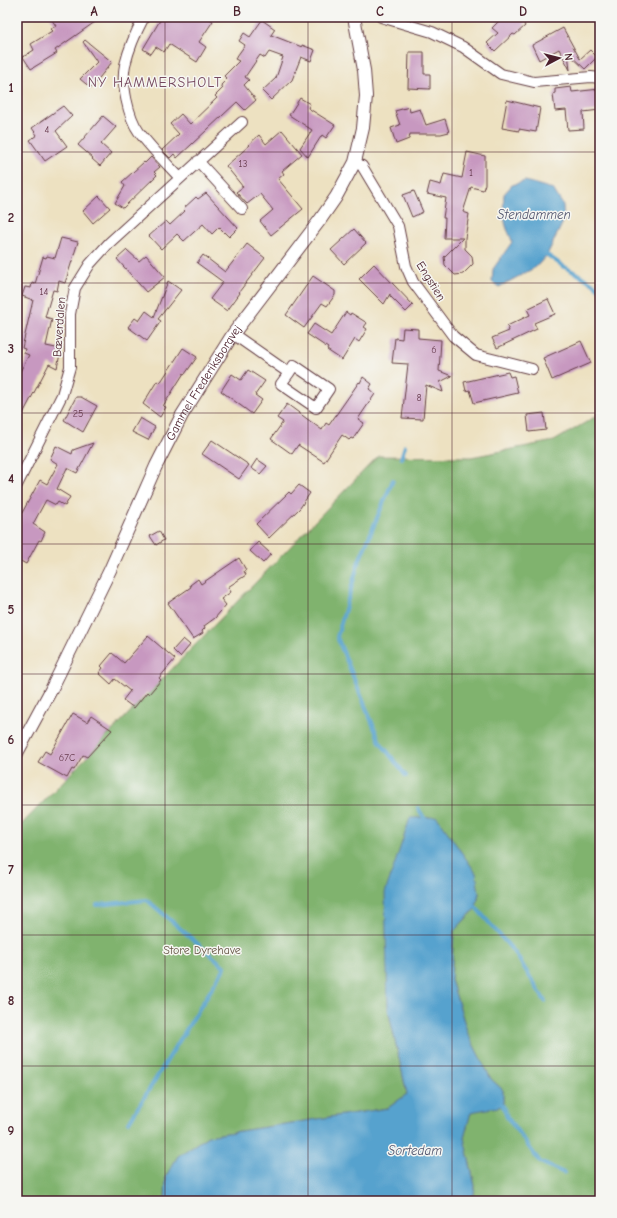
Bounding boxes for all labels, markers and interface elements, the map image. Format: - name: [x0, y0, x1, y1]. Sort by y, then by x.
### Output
- text: A: [90, 4, 98, 19]
- text: B: [233, 4, 241, 19]
- text: C: [376, 4, 384, 19]
- text: D: [519, 4, 527, 19]
- north arrow: [539, 38, 579, 78]
- text: N: [562, 52, 575, 61]
- district label: NY HAMMERSHOLT: [88, 74, 222, 91]
- text: 1: [8, 80, 14, 95]
- house number: 4: [45, 124, 50, 136]
- house number: 13: [238, 158, 248, 170]
- house number: 1: [469, 167, 473, 179]
- water label: Stendammen: [497, 207, 571, 222]
- text: 2: [8, 210, 14, 225]
- street label: Engstien: [413, 259, 449, 303]
- house number: 14: [40, 286, 49, 298]
- street label: Bæverdalen: [50, 296, 68, 358]
- street label: Gammel Frederiksborgvej: [163, 322, 244, 443]
- text: 3: [8, 341, 14, 356]
- house number: 6: [431, 344, 437, 356]
- house number: 8: [416, 392, 422, 404]
- house number: 25: [73, 408, 83, 420]
- text: 4: [8, 471, 14, 486]
- text: 5: [8, 602, 15, 617]
- text: 6: [8, 732, 15, 747]
- house number: 67C: [59, 752, 75, 764]
- text: 7: [8, 862, 14, 877]
- park label: Store Dyrehave: [163, 943, 241, 957]
- text: 8: [8, 993, 14, 1008]
- text: 9: [8, 1123, 15, 1138]
- water label: Sortedam: [388, 1143, 442, 1158]

